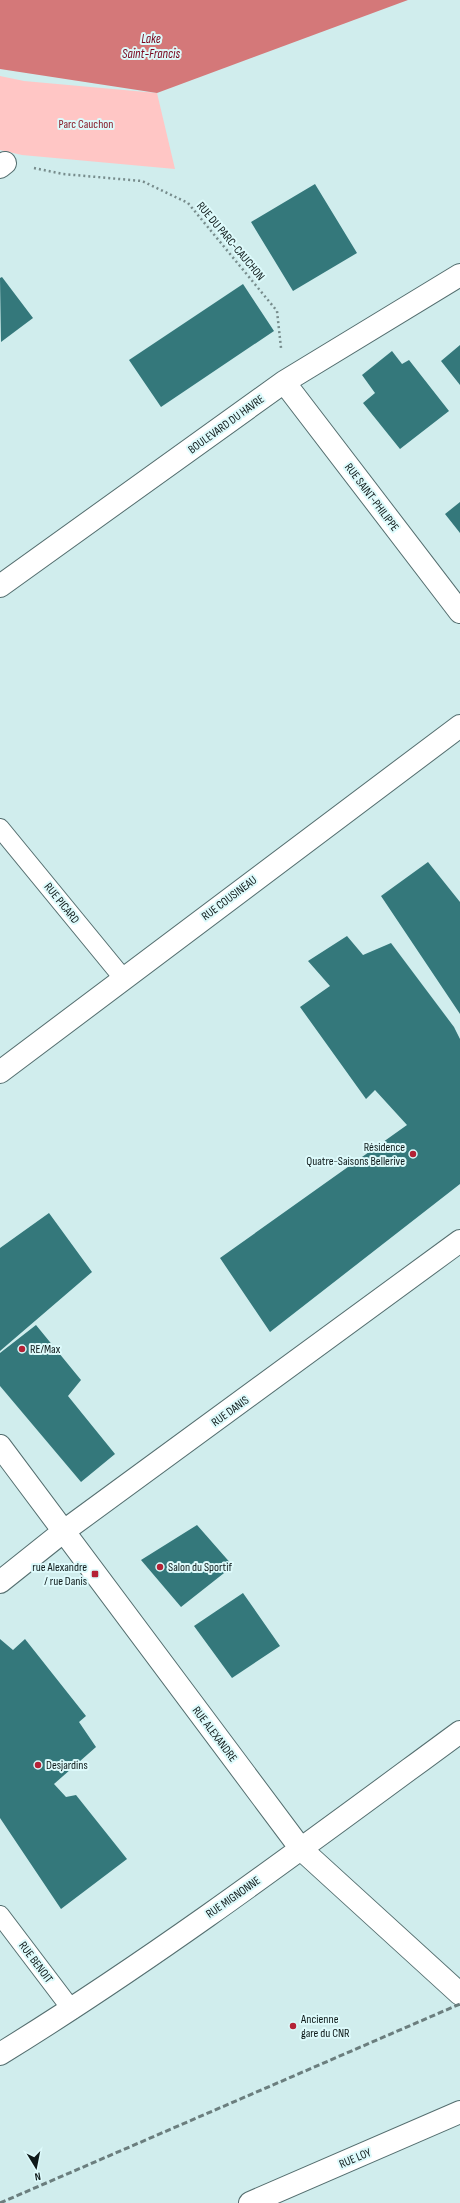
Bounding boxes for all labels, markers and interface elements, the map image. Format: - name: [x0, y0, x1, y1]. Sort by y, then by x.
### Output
- water label: Lake Saint-Francis: [122, 31, 180, 62]
- park label: Parc Cauchon: [59, 117, 113, 132]
- street label: RUE DU PARC-CAUCHON: [193, 199, 268, 284]
- street label: BOULEVARD DU HAVRE: [185, 392, 267, 457]
- street label: RUE SAINT-PHILIPPE: [341, 460, 402, 534]
- street label: RUE COUSINEAU: [199, 873, 260, 924]
- street label: RUE PICARD: [41, 880, 83, 927]
- place label: Résidence Quatre-Saisons Bellerive: [306, 1140, 405, 1169]
- marker: Résidence Quatre-Saisons Bellerive: [408, 1149, 418, 1159]
- place label: RE/Max: [30, 1342, 61, 1357]
- marker: RE/Max: [17, 1344, 27, 1354]
- street label: RUE DANIS: [209, 1393, 252, 1430]
- place label: rue Alexandre / rue Danis: [32, 1560, 87, 1589]
- place label: Salon du Sportif: [168, 1560, 233, 1575]
- marker: Salon du Sportif: [155, 1562, 165, 1572]
- marker: rue Alexandre / rue Danis: [90, 1569, 100, 1579]
- street label: RUE ALEXANDRE: [189, 1704, 240, 1765]
- place label: Desjardins: [46, 1758, 88, 1773]
- marker: Desjardins: [33, 1760, 43, 1770]
- street label: RUE MIGNONNE: [203, 1873, 263, 1922]
- street label: RUE BENOIT: [15, 1939, 56, 1986]
- place label: Ancienne gare du CNR: [300, 2012, 350, 2041]
- marker: Ancienne gare du CNR: [288, 2021, 298, 2031]
- street label: RUE LOY: [337, 2145, 373, 2172]
- north arrow: [16, 2147, 56, 2187]
- text: N: [34, 2169, 42, 2183]

